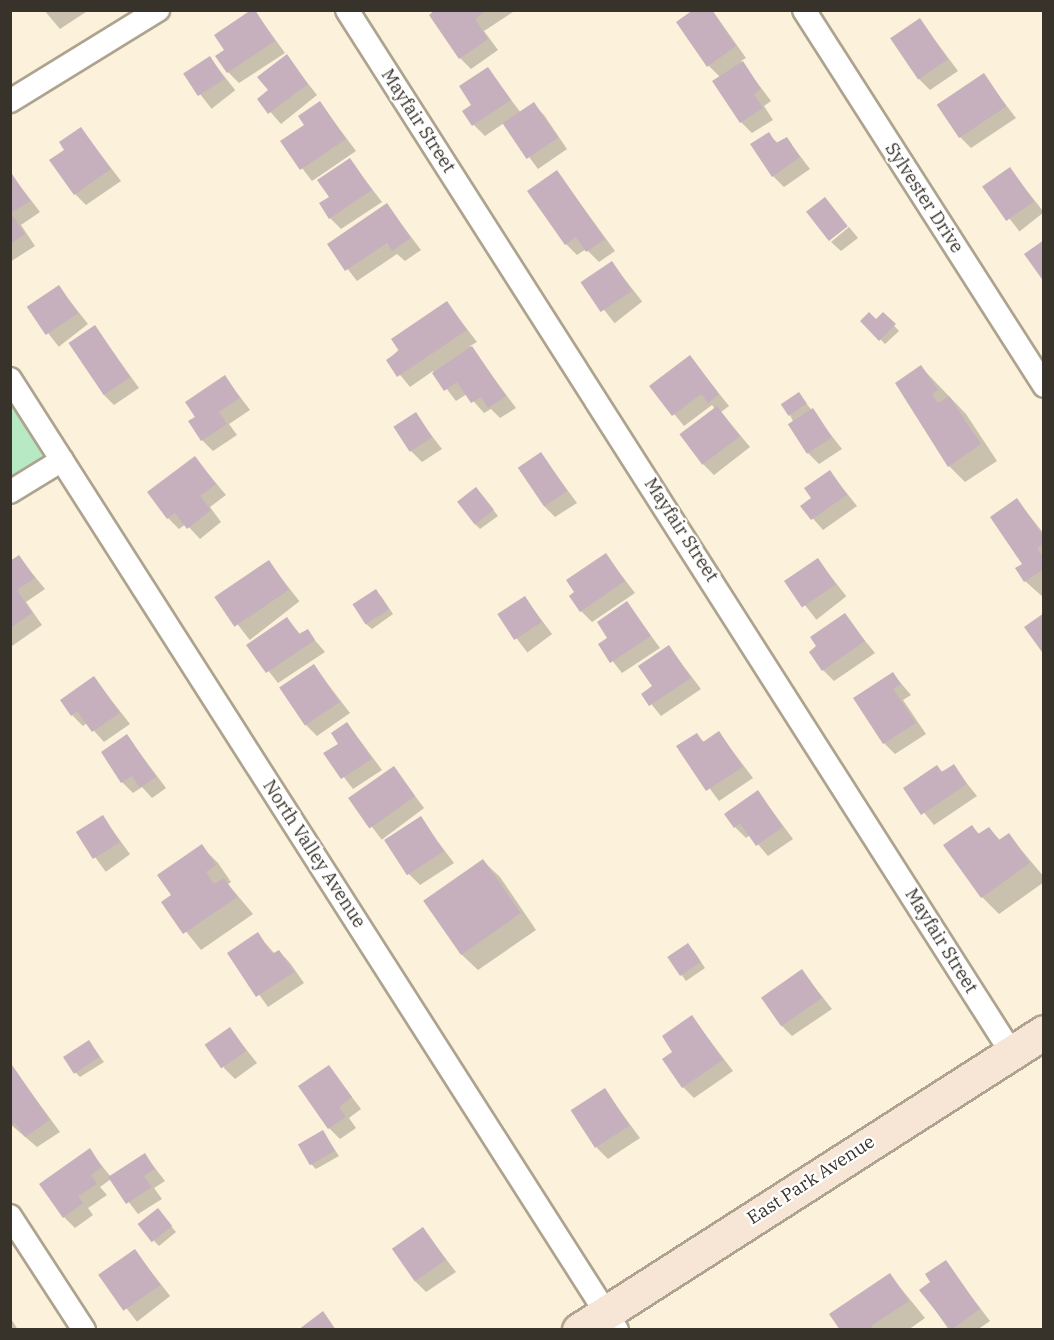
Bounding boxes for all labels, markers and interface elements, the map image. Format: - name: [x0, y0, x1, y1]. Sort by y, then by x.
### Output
- street label: Mayfair Street: [376, 65, 460, 177]
- street label: Sylvester Drive: [880, 139, 968, 257]
- street label: Mayfair Street: [639, 474, 723, 586]
- street label: North Valley Avenue: [258, 776, 370, 932]
- street label: Mayfair Street: [900, 885, 982, 997]
- street label: East Park Avenue: [743, 1131, 879, 1229]

